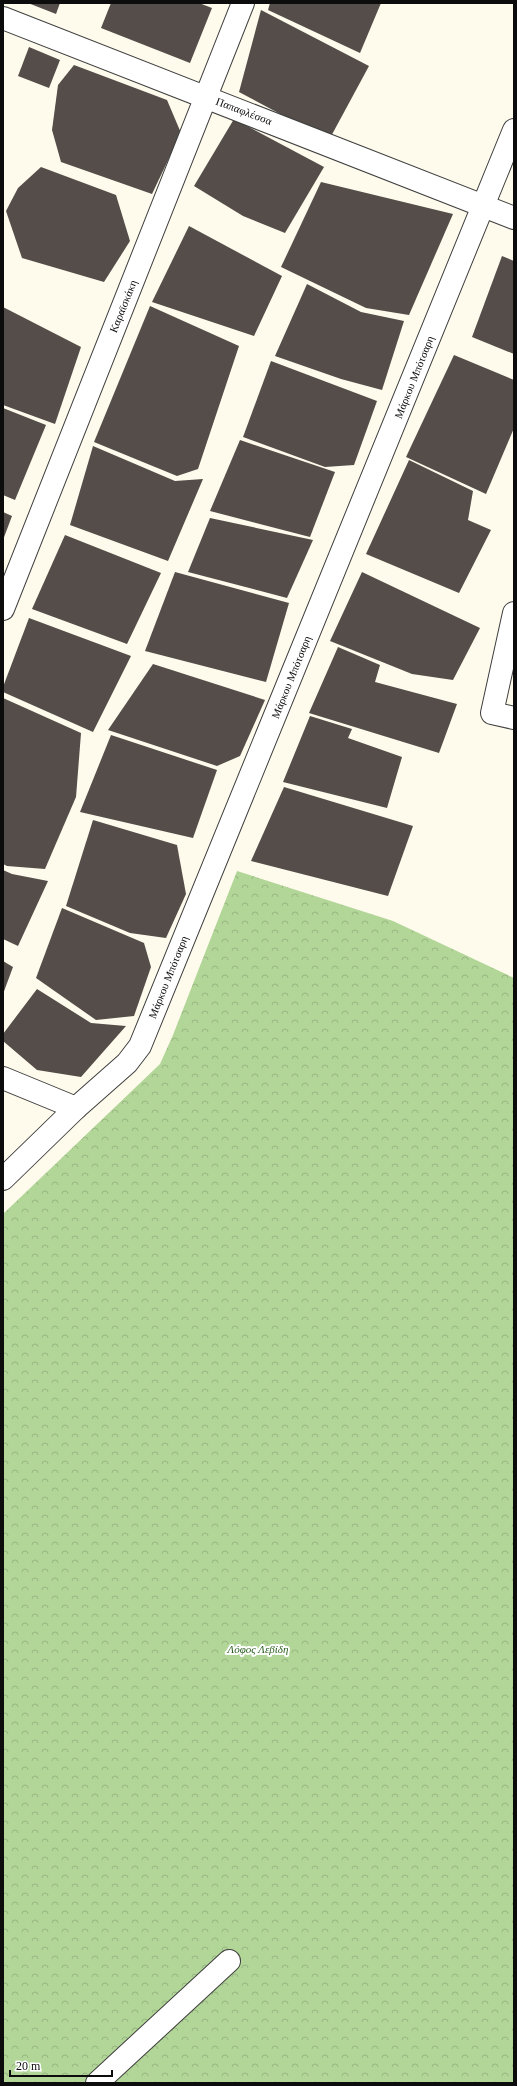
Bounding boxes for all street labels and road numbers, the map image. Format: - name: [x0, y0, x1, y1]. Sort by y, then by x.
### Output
- street label: Παπαφλέσσα: [214, 95, 274, 127]
- street label: Καραϊσκάκη: [107, 278, 139, 334]
- street label: Μάρκου Μπότσαρη: [392, 334, 436, 420]
- street label: Μάρκου Μπότσαρη: [269, 634, 313, 720]
- street label: Μάρκου Μπότσαρη: [146, 934, 190, 1020]

